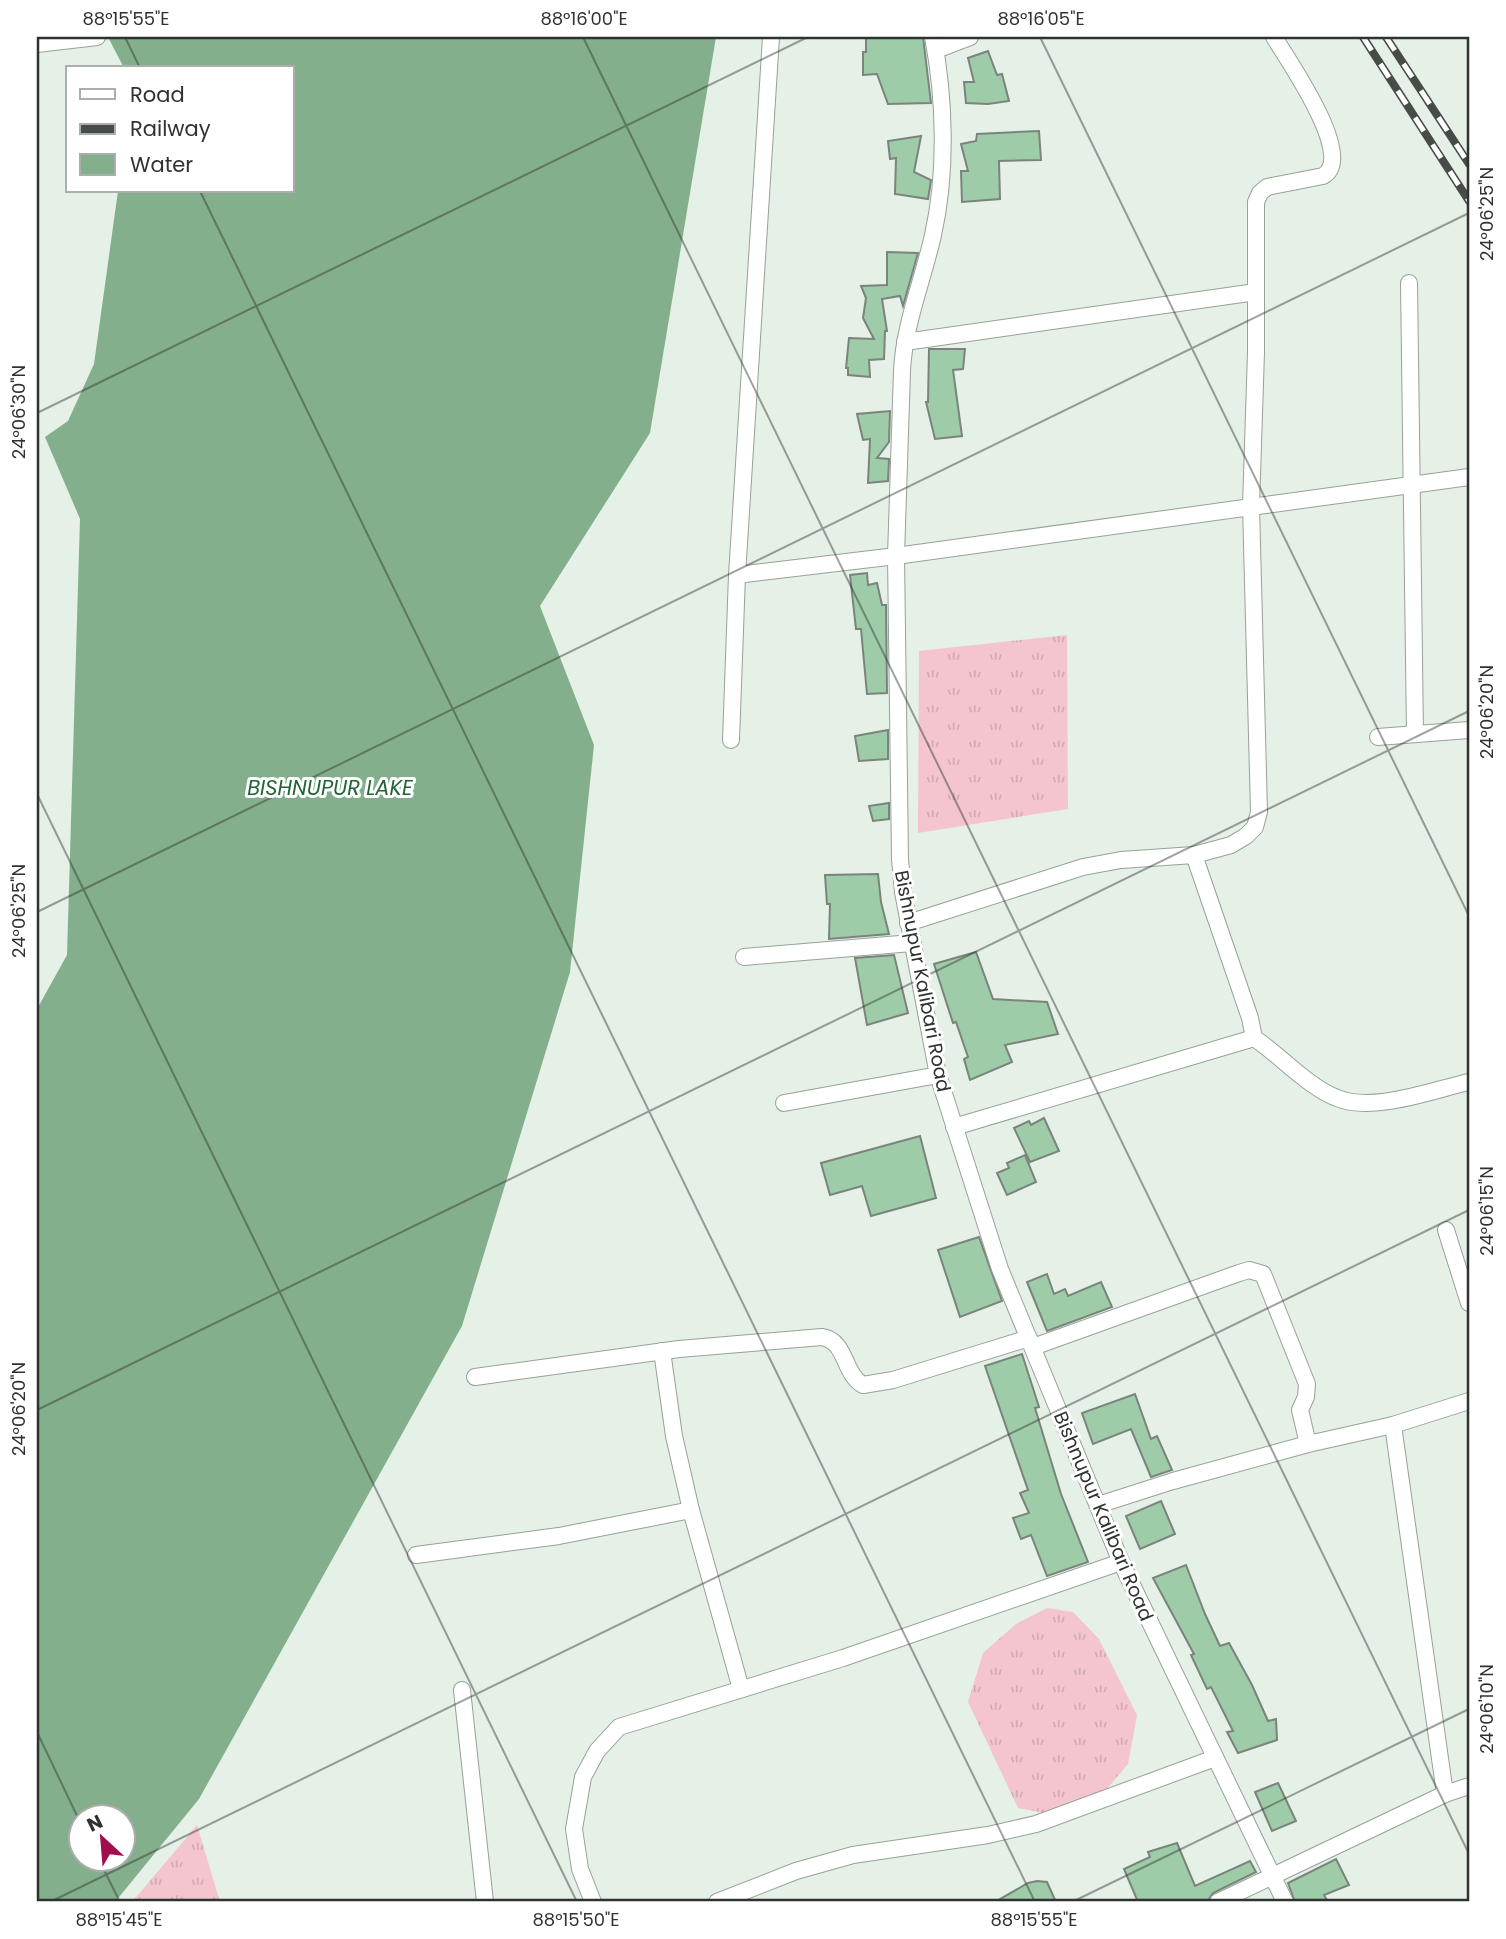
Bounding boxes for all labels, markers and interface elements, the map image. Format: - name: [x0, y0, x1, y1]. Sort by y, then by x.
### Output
- text: 88°15'55"E: [82, 6, 170, 31]
- text: 88°16'00"E: [540, 6, 628, 31]
- text: 88°16'05"E: [997, 6, 1085, 31]
- legend: [66, 66, 294, 192]
- text: Road: [130, 80, 185, 109]
- text: Railway: [130, 114, 211, 143]
- text: Water: [130, 150, 193, 179]
- text: 24°06'25"N: [1474, 167, 1499, 261]
- text: 24°06'30"N: [6, 365, 31, 459]
- text: 24°06'20"N: [1474, 665, 1499, 759]
- water label: BISHNUPUR LAKE: [247, 773, 413, 802]
- text: 24°06'25"N: [6, 864, 31, 958]
- street label: Bishnupur Kalibari Road: [888, 868, 957, 1094]
- text: 24°06'15"N: [1474, 1166, 1499, 1256]
- text: 24°06'20"N: [6, 1362, 31, 1456]
- street label: Bishnupur Kalibari Road: [1047, 1407, 1160, 1625]
- text: 24°06'10"N: [1474, 1664, 1499, 1754]
- north arrow: [66, 1802, 136, 1872]
- text: N: [82, 1808, 107, 1838]
- text: 88°15'45"E: [75, 1907, 163, 1932]
- text: 88°15'50"E: [532, 1907, 620, 1932]
- text: 88°15'55"E: [990, 1907, 1078, 1932]

